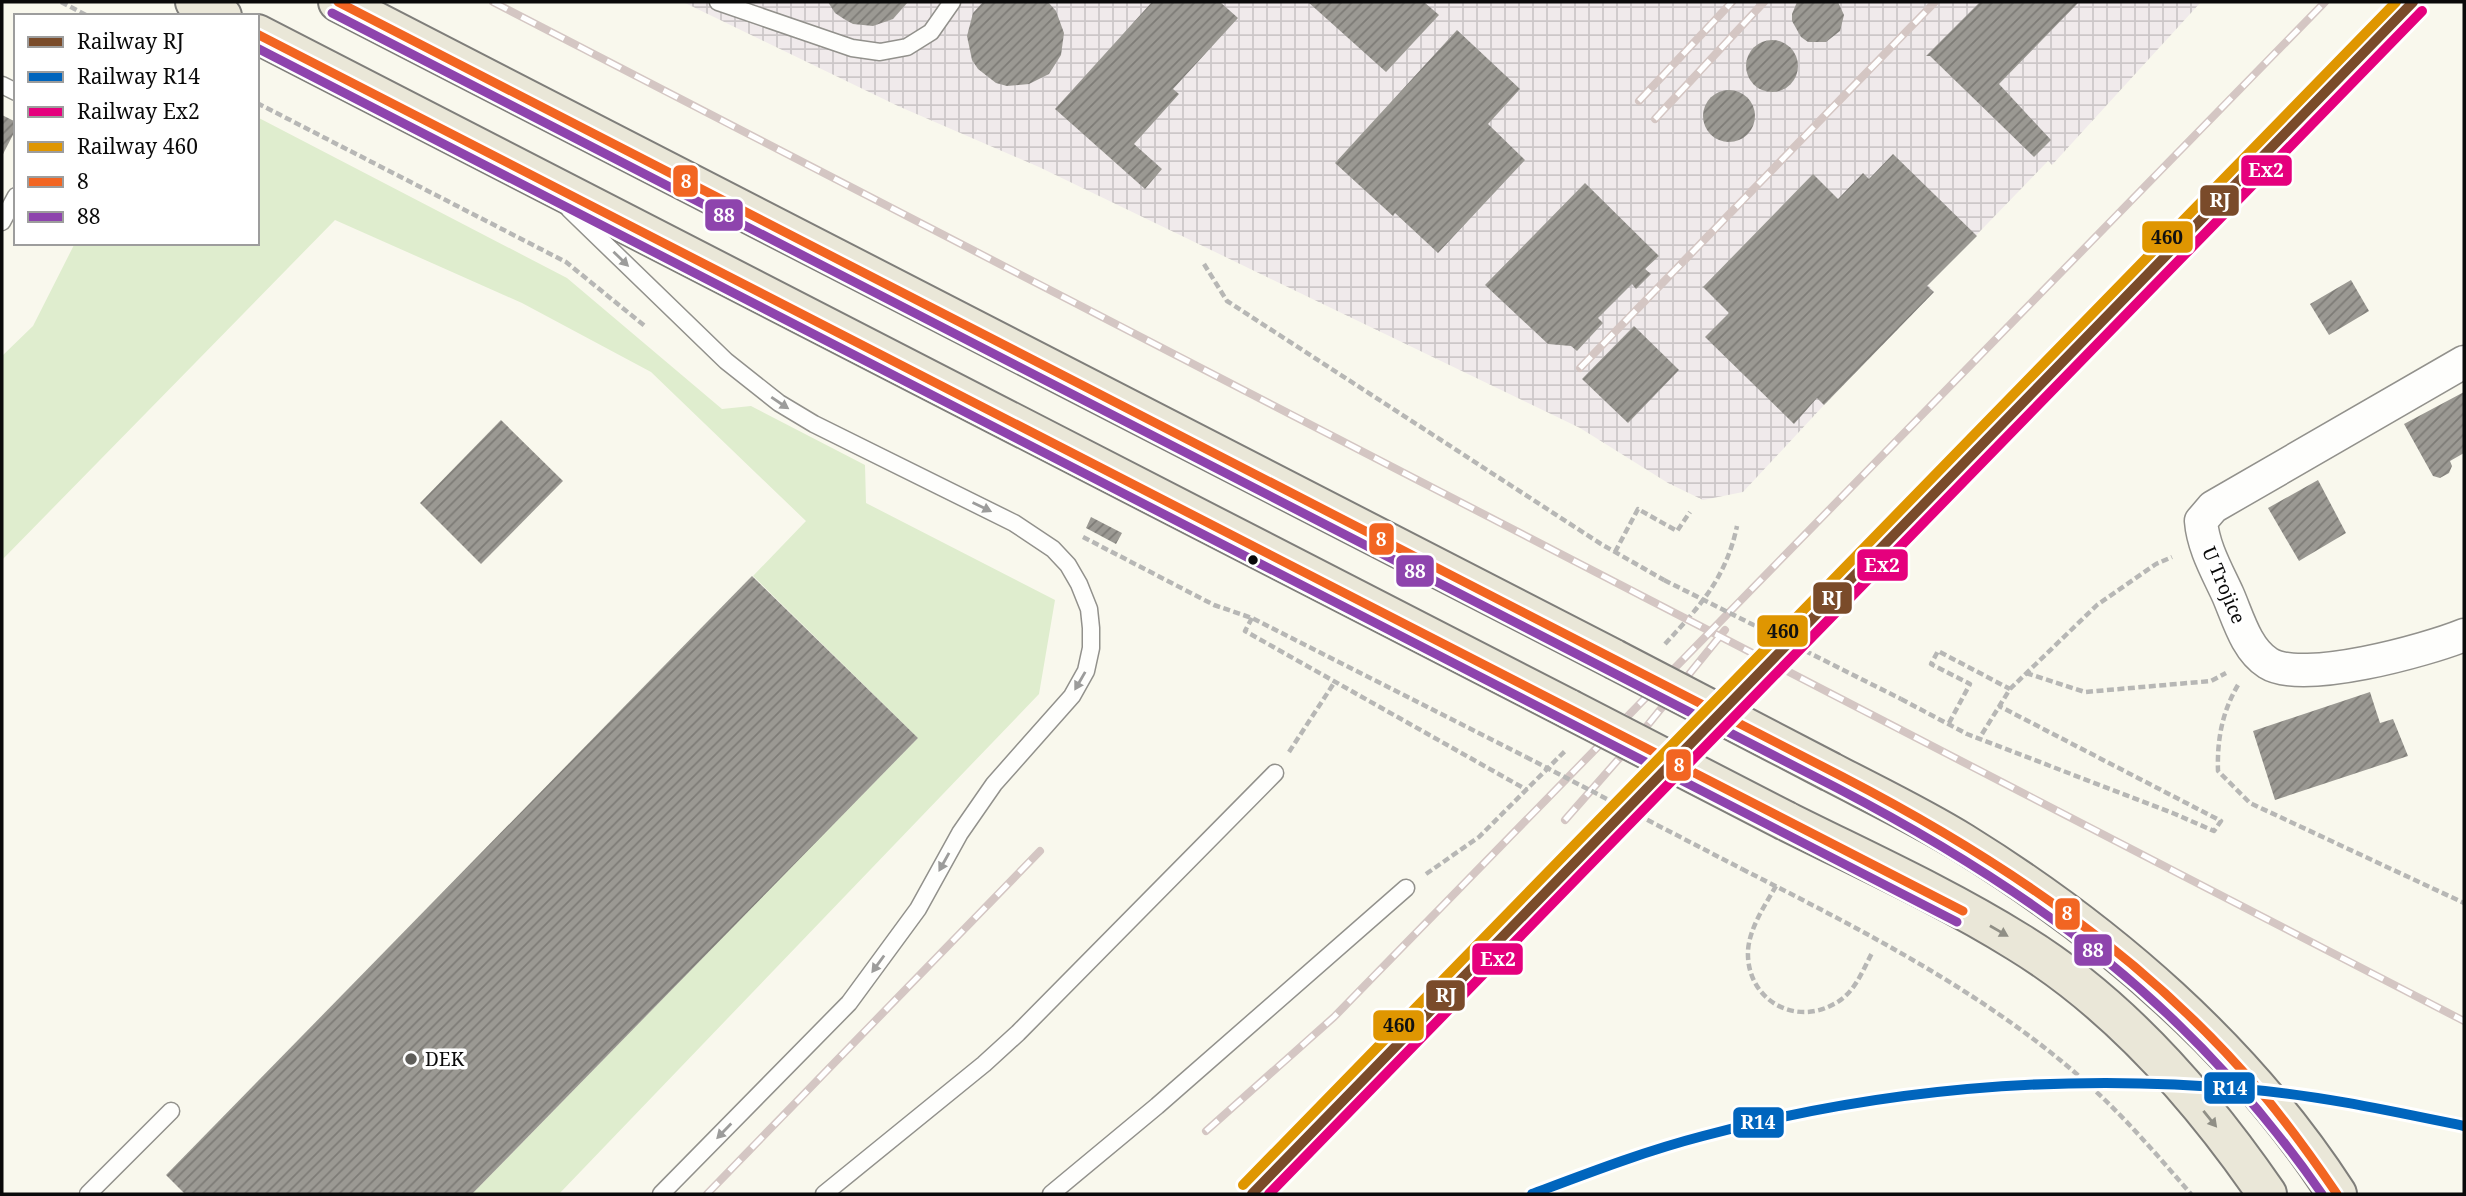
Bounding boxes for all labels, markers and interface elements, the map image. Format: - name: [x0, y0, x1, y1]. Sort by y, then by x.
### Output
- legend: [14, 14, 259, 245]
- text: Railway RJ: [77, 27, 184, 55]
- text: Railway R14: [77, 62, 200, 90]
- text: Railway Ex2: [77, 97, 200, 125]
- text: Railway 460: [77, 132, 198, 160]
- line badge: Ex2: [2240, 154, 2293, 187]
- text: Ex2: [2248, 157, 2284, 183]
- line badge: 8: [672, 164, 699, 198]
- text: 8: [77, 167, 89, 195]
- text: 8: [681, 168, 692, 194]
- line badge: RJ: [2199, 184, 2240, 217]
- text: RJ: [2209, 187, 2231, 213]
- line badge: 88: [704, 198, 744, 232]
- text: 88: [77, 202, 100, 230]
- text: 88: [713, 202, 735, 228]
- line badge: 460: [2141, 220, 2194, 254]
- text: 460: [2151, 224, 2183, 250]
- one-way arrow: [612, 250, 629, 267]
- one-way arrow: [771, 396, 789, 410]
- one-way arrow: [972, 501, 992, 513]
- line badge: 8: [1368, 522, 1395, 556]
- text: 8: [1376, 526, 1387, 552]
- street label: U Trojice: [2196, 542, 2252, 628]
- line badge: Ex2: [1856, 548, 1909, 582]
- text: Ex2: [1864, 552, 1900, 578]
- unlabelled marker: [1246, 553, 1260, 567]
- line badge: 88: [1395, 554, 1435, 588]
- text: 88: [1404, 558, 1426, 584]
- line badge: RJ: [1812, 581, 1853, 615]
- text: RJ: [1821, 585, 1843, 611]
- line badge: 460: [1756, 614, 1809, 648]
- text: 460: [1767, 618, 1799, 644]
- one-way arrow: [1074, 671, 1087, 690]
- line badge: 8: [1665, 748, 1692, 782]
- text: 8: [1674, 752, 1685, 778]
- one-way arrow: [938, 852, 950, 871]
- line badge: 8: [2054, 897, 2081, 931]
- text: 8: [2062, 900, 2073, 926]
- one-way arrow: [1989, 925, 2009, 937]
- line badge: 88: [2073, 933, 2113, 967]
- text: 88: [2082, 937, 2104, 963]
- line badge: Ex2: [1471, 942, 1524, 976]
- text: Ex2: [1480, 946, 1516, 972]
- one-way arrow: [871, 955, 885, 973]
- line badge: RJ: [1425, 979, 1466, 1012]
- text: RJ: [1435, 982, 1457, 1008]
- line badge: 460: [1372, 1009, 1425, 1042]
- text: 460: [1383, 1012, 1415, 1038]
- place label: DEK: [425, 1046, 465, 1072]
- marker: DEK: [403, 1051, 419, 1067]
- line badge: R14: [2203, 1071, 2256, 1105]
- text: R14: [2213, 1075, 2248, 1101]
- line badge: R14: [1732, 1106, 1785, 1139]
- text: R14: [1741, 1109, 1776, 1135]
- one-way arrow: [2202, 1110, 2217, 1127]
- one-way arrow: [715, 1122, 732, 1139]

